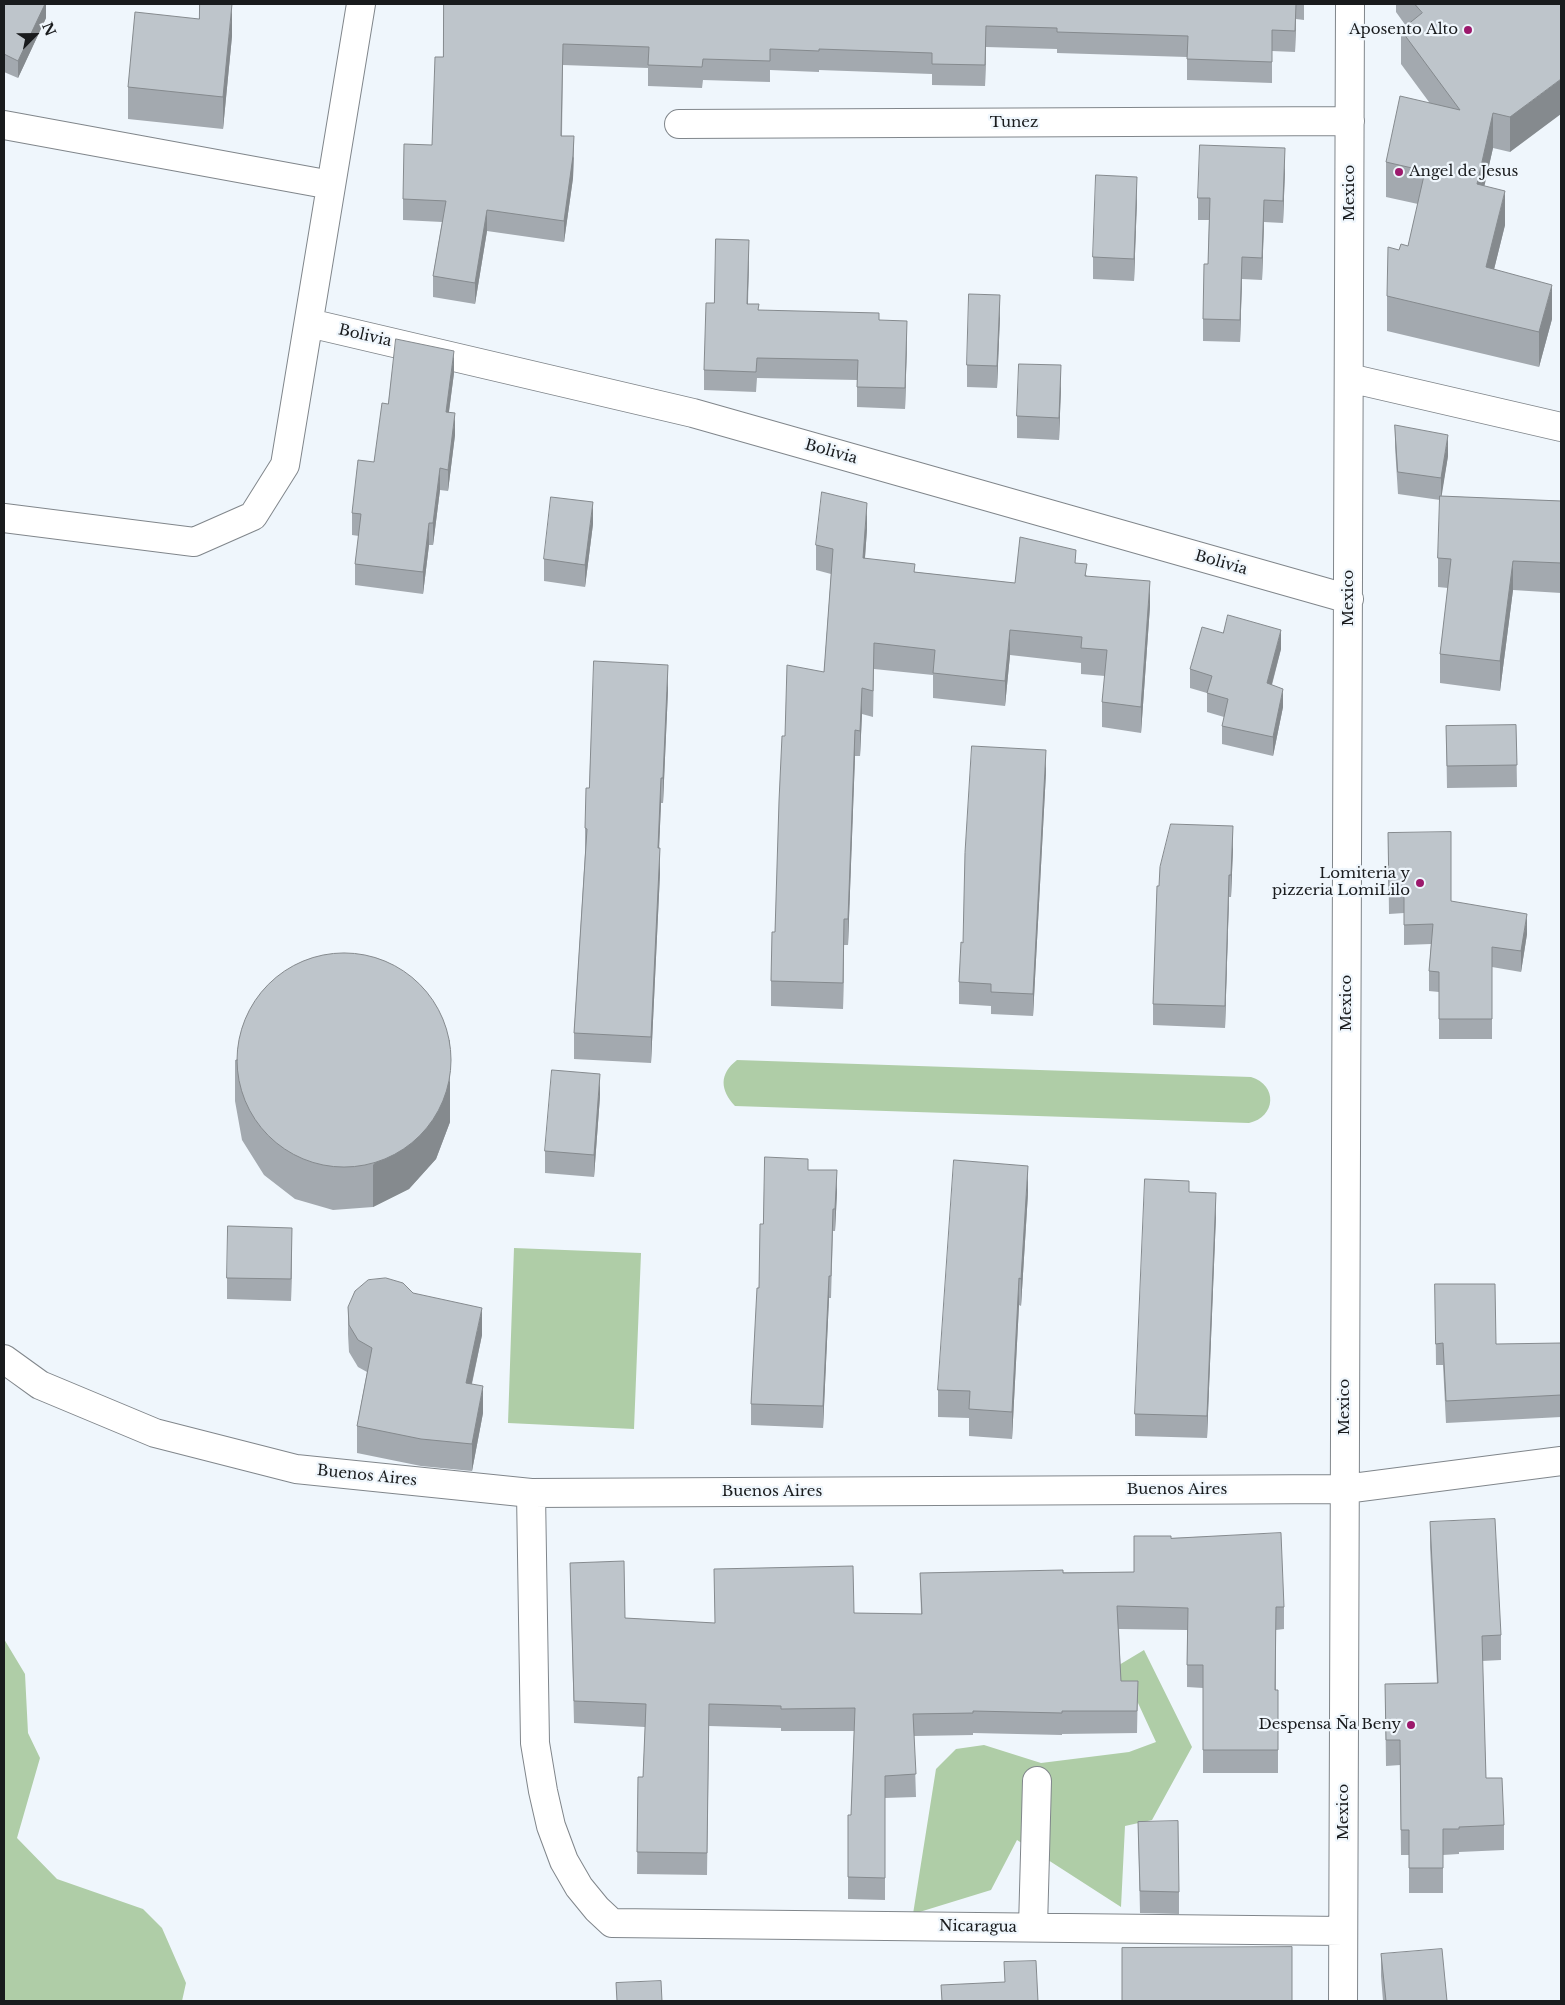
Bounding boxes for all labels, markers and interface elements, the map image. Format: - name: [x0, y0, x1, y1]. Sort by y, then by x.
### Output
- north arrow: [10, 10, 60, 60]
- text: N: [38, 20, 60, 39]
- place label: Aposento Alto: [1349, 21, 1458, 39]
- marker: Aposento Alto: [1462, 24, 1474, 36]
- street label: Tunez: [990, 114, 1038, 132]
- place label: Angel de Jesus: [1409, 163, 1518, 181]
- street label: Mexico: [1341, 165, 1359, 221]
- marker: Angel de Jesus: [1393, 166, 1405, 178]
- street label: Bolivia: [337, 321, 393, 351]
- street label: Bolivia: [803, 436, 859, 468]
- street label: Bolivia: [1193, 547, 1249, 579]
- street label: Mexico: [1340, 570, 1358, 626]
- place label: Lomiteria y pizzeria LomiLilo: [1272, 865, 1410, 900]
- marker: Lomiteria y pizzeria LomiLilo: [1414, 877, 1426, 889]
- street label: Mexico: [1338, 975, 1356, 1031]
- street label: Mexico: [1336, 1379, 1354, 1435]
- street label: Buenos Aires: [316, 1462, 418, 1490]
- street label: Buenos Aires: [1127, 1481, 1227, 1499]
- street label: Buenos Aires: [722, 1483, 822, 1501]
- place label: Despensa Ña Beny: [1258, 1716, 1401, 1734]
- marker: Despensa Ña Beny: [1405, 1719, 1417, 1731]
- street label: Mexico: [1335, 1784, 1353, 1840]
- street label: Nicaragua: [939, 1917, 1017, 1937]

